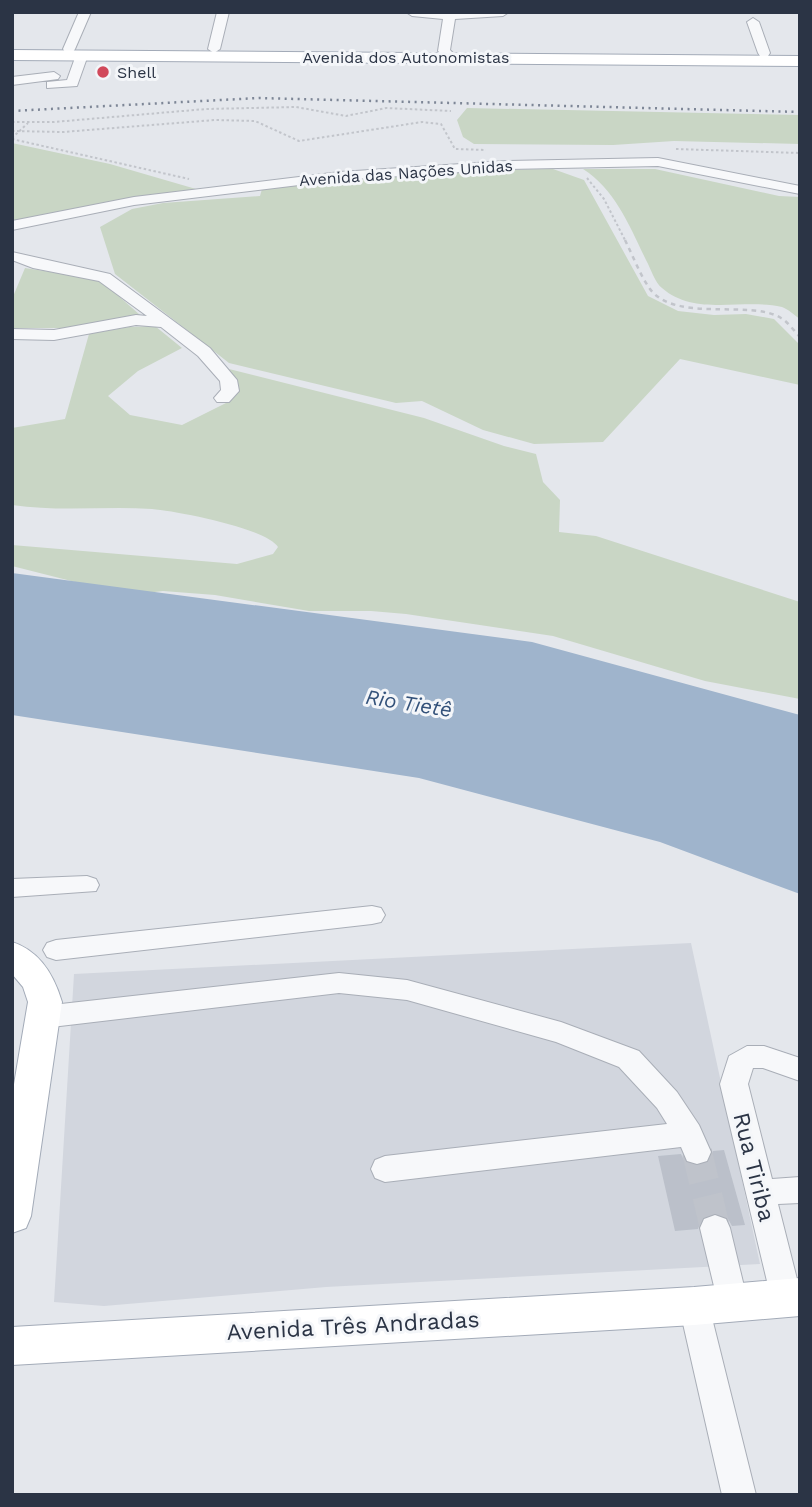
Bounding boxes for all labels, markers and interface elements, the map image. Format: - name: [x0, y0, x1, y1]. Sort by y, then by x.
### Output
- street label: Avenida dos Autonomistas: [302, 48, 510, 67]
- place label: Shell: [117, 63, 156, 82]
- marker: Shell: [95, 64, 111, 80]
- street label: Avenida das Nações Unidas: [298, 156, 514, 190]
- water label: Rio Tietê: [364, 684, 454, 722]
- street label: Rua Tiriba: [727, 1110, 781, 1224]
- street label: Avenida Três Andradas: [226, 1306, 480, 1346]

